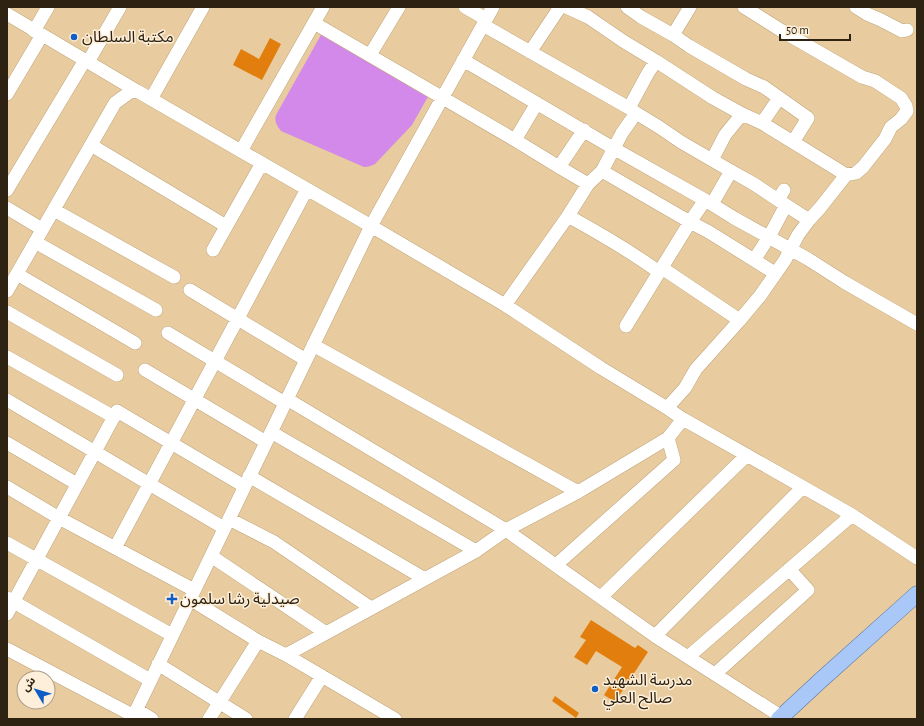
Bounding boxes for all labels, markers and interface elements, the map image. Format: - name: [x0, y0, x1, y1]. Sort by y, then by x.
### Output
- scale bar: [780, 16, 850, 42]
- text: 50 m: [786, 24, 809, 36]
- place label: مكتبة السلطان: [82, 29, 174, 46]
- marker: مكتبة السلطان: [69, 32, 79, 42]
- place label: صيدلية رشا سلمون: [180, 591, 300, 608]
- marker: صيدلية رشا سلمون: [167, 594, 177, 604]
- north arrow: [16, 670, 56, 710]
- place label: مدرسة الشهيد صالح العلي: [603, 672, 692, 710]
- text: ش: [20, 675, 38, 694]
- marker: مدرسة الشهيد صالح العلي: [590, 684, 600, 694]

